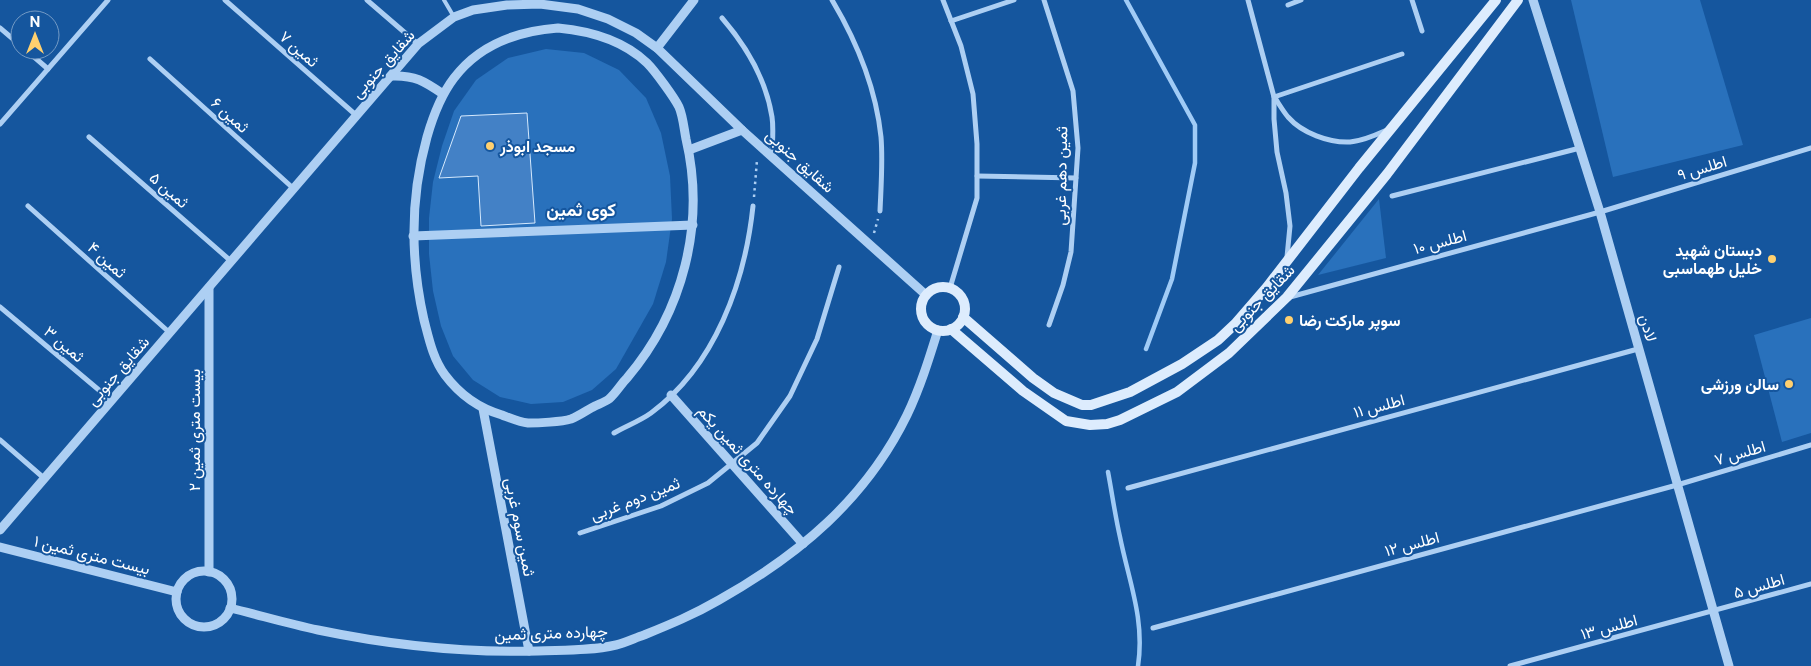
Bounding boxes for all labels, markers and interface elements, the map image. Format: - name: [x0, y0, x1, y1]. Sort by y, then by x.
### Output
- north arrow: [10, 10, 60, 60]
- text: N: [30, 14, 40, 30]
- street label: شقایق جنوبی: [347, 26, 420, 103]
- street label: ثمین ۷: [275, 27, 322, 72]
- street label: ثمین ۶: [207, 93, 253, 137]
- street label: شقایق جنوبی: [761, 125, 838, 198]
- street label: ثمین دهم غربی: [1051, 126, 1072, 226]
- place label: مسجد ابوذر: [499, 137, 576, 157]
- marker: مسجد ابوذر: [484, 140, 496, 152]
- street label: اطلس ۹: [1675, 152, 1729, 185]
- street label: ثمین ۵: [145, 168, 192, 213]
- district label: کوی ثمین: [546, 199, 616, 221]
- street label: اطلس ۱۰: [1411, 226, 1469, 259]
- street label: ثمین ۴: [83, 238, 130, 283]
- place label: دبستان شهید خلیل طهماسبی: [1663, 241, 1762, 279]
- marker: دبستان شهید خلیل طهماسبی: [1766, 253, 1778, 265]
- street label: شقایق جنوبی: [1225, 261, 1299, 336]
- place label: سوپر مارکت رضا: [1299, 311, 1401, 332]
- street label: لادن: [1635, 312, 1661, 344]
- marker: سوپر مارکت رضا: [1283, 314, 1295, 326]
- street label: ثمین ۳: [39, 322, 88, 367]
- street label: شقایق جنوبی: [83, 332, 154, 410]
- street label: بیست متری ثمین ۲: [185, 369, 205, 491]
- place label: سالن ورزشی: [1701, 375, 1779, 395]
- marker: سالن ورزشی: [1783, 378, 1795, 390]
- street label: اطلس ۱۱: [1351, 390, 1407, 423]
- street label: چهارده متری ثمین یکم: [692, 401, 802, 520]
- street label: اطلس ۷: [1712, 437, 1768, 470]
- street label: ثمین دوم غربی: [587, 473, 683, 526]
- street label: ثمین سوم غربی: [500, 476, 539, 578]
- street label: اطلس ۱۲: [1383, 528, 1442, 561]
- street label: بیست متری ثمین ۱: [32, 531, 152, 580]
- street label: اطلس ۵: [1731, 570, 1787, 603]
- street label: اطلس ۱۳: [1578, 610, 1640, 645]
- street label: چهارده متری ثمین: [494, 622, 608, 646]

